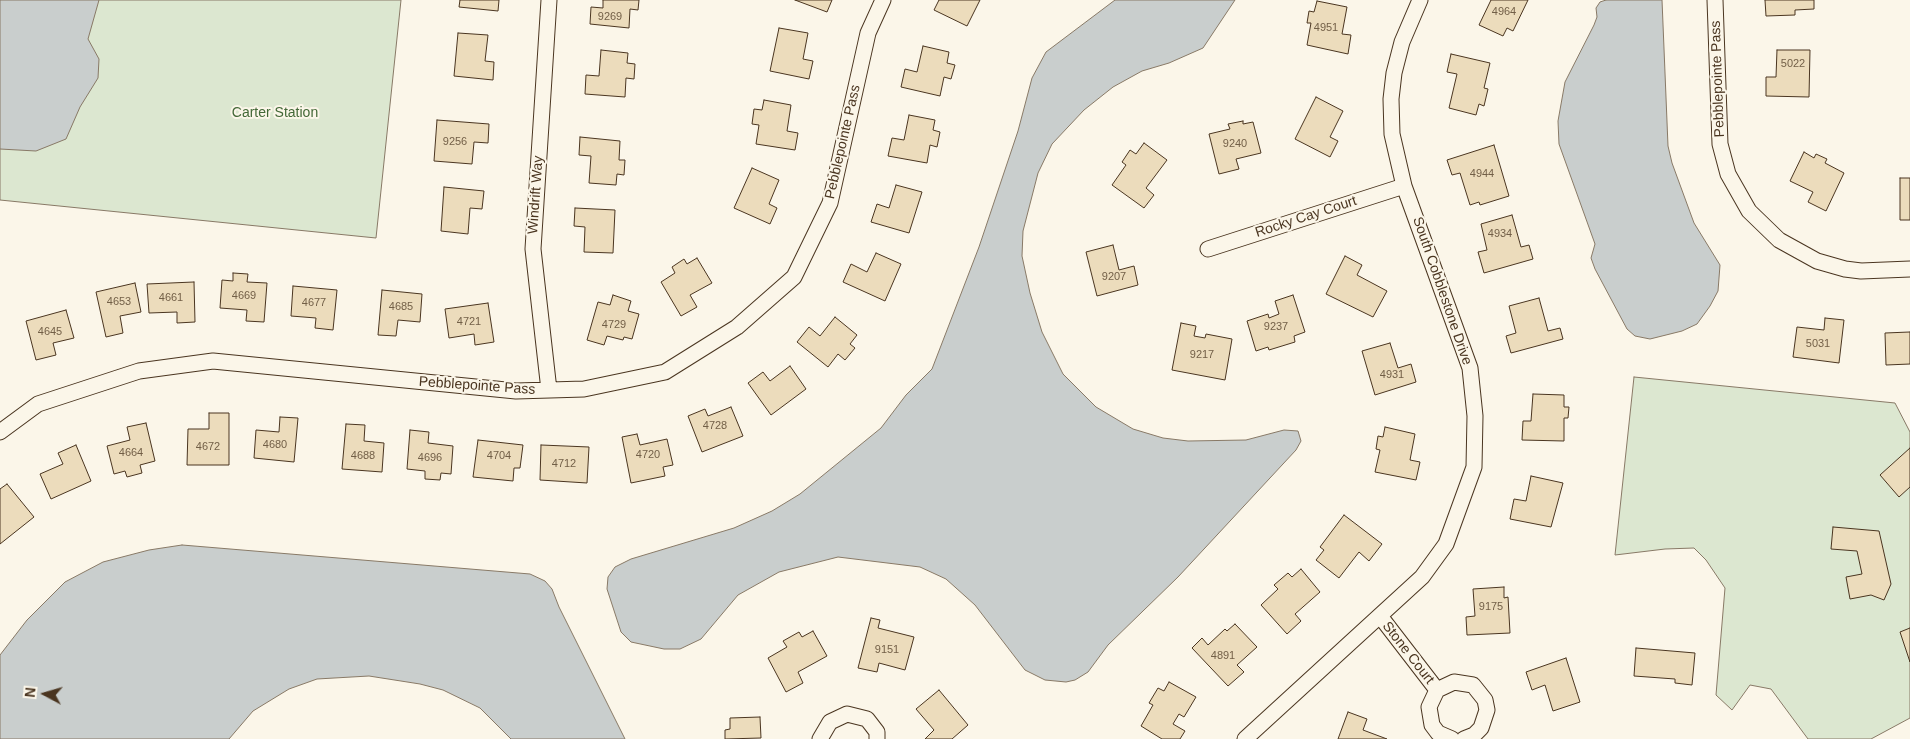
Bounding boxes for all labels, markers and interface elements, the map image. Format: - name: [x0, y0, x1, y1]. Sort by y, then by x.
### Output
- house number: 4964: [1492, 5, 1516, 19]
- house number: 9269: [598, 10, 622, 24]
- street label: Pebblepointe Pass: [1708, 20, 1728, 138]
- house number: 4951: [1314, 21, 1338, 35]
- house number: 5022: [1781, 57, 1805, 71]
- street label: Pebblepointe Pass: [822, 83, 864, 201]
- park label: Carter Station: [232, 105, 318, 121]
- house number: 9256: [443, 135, 467, 149]
- house number: 9240: [1223, 137, 1247, 151]
- street label: Windrift Way: [525, 155, 547, 235]
- house number: 4944: [1470, 167, 1494, 181]
- street label: Rocky Cay Court: [1253, 193, 1359, 241]
- street label: South Cobblestone Drive: [1409, 215, 1475, 367]
- house number: 4934: [1488, 227, 1512, 241]
- house number: 9207: [1102, 270, 1126, 284]
- house number: 4669: [232, 289, 256, 303]
- house number: 4661: [159, 291, 183, 305]
- house number: 4653: [107, 295, 131, 309]
- house number: 4677: [302, 296, 326, 310]
- house number: 4685: [389, 300, 413, 314]
- house number: 4721: [457, 315, 481, 329]
- house number: 4729: [602, 318, 626, 332]
- house number: 9237: [1264, 320, 1288, 334]
- house number: 4645: [38, 325, 62, 339]
- house number: 5031: [1806, 337, 1830, 351]
- house number: 9217: [1190, 348, 1214, 362]
- house number: 4931: [1380, 368, 1404, 382]
- street label: Pebblepointe Pass: [418, 374, 536, 398]
- house number: 4728: [703, 419, 727, 433]
- house number: 4680: [263, 438, 287, 452]
- house number: 4672: [196, 440, 220, 454]
- house number: 4664: [119, 446, 143, 460]
- house number: 4720: [636, 448, 660, 462]
- house number: 4688: [351, 449, 375, 463]
- house number: 4704: [487, 449, 511, 463]
- house number: 4696: [418, 451, 442, 465]
- house number: 4712: [552, 457, 576, 471]
- house number: 9175: [1479, 600, 1503, 614]
- street label: Stone Court: [1378, 618, 1438, 688]
- house number: 9151: [875, 643, 899, 657]
- house number: 4891: [1211, 649, 1235, 663]
- north arrow: [20, 669, 70, 719]
- text: N: [22, 687, 39, 698]

